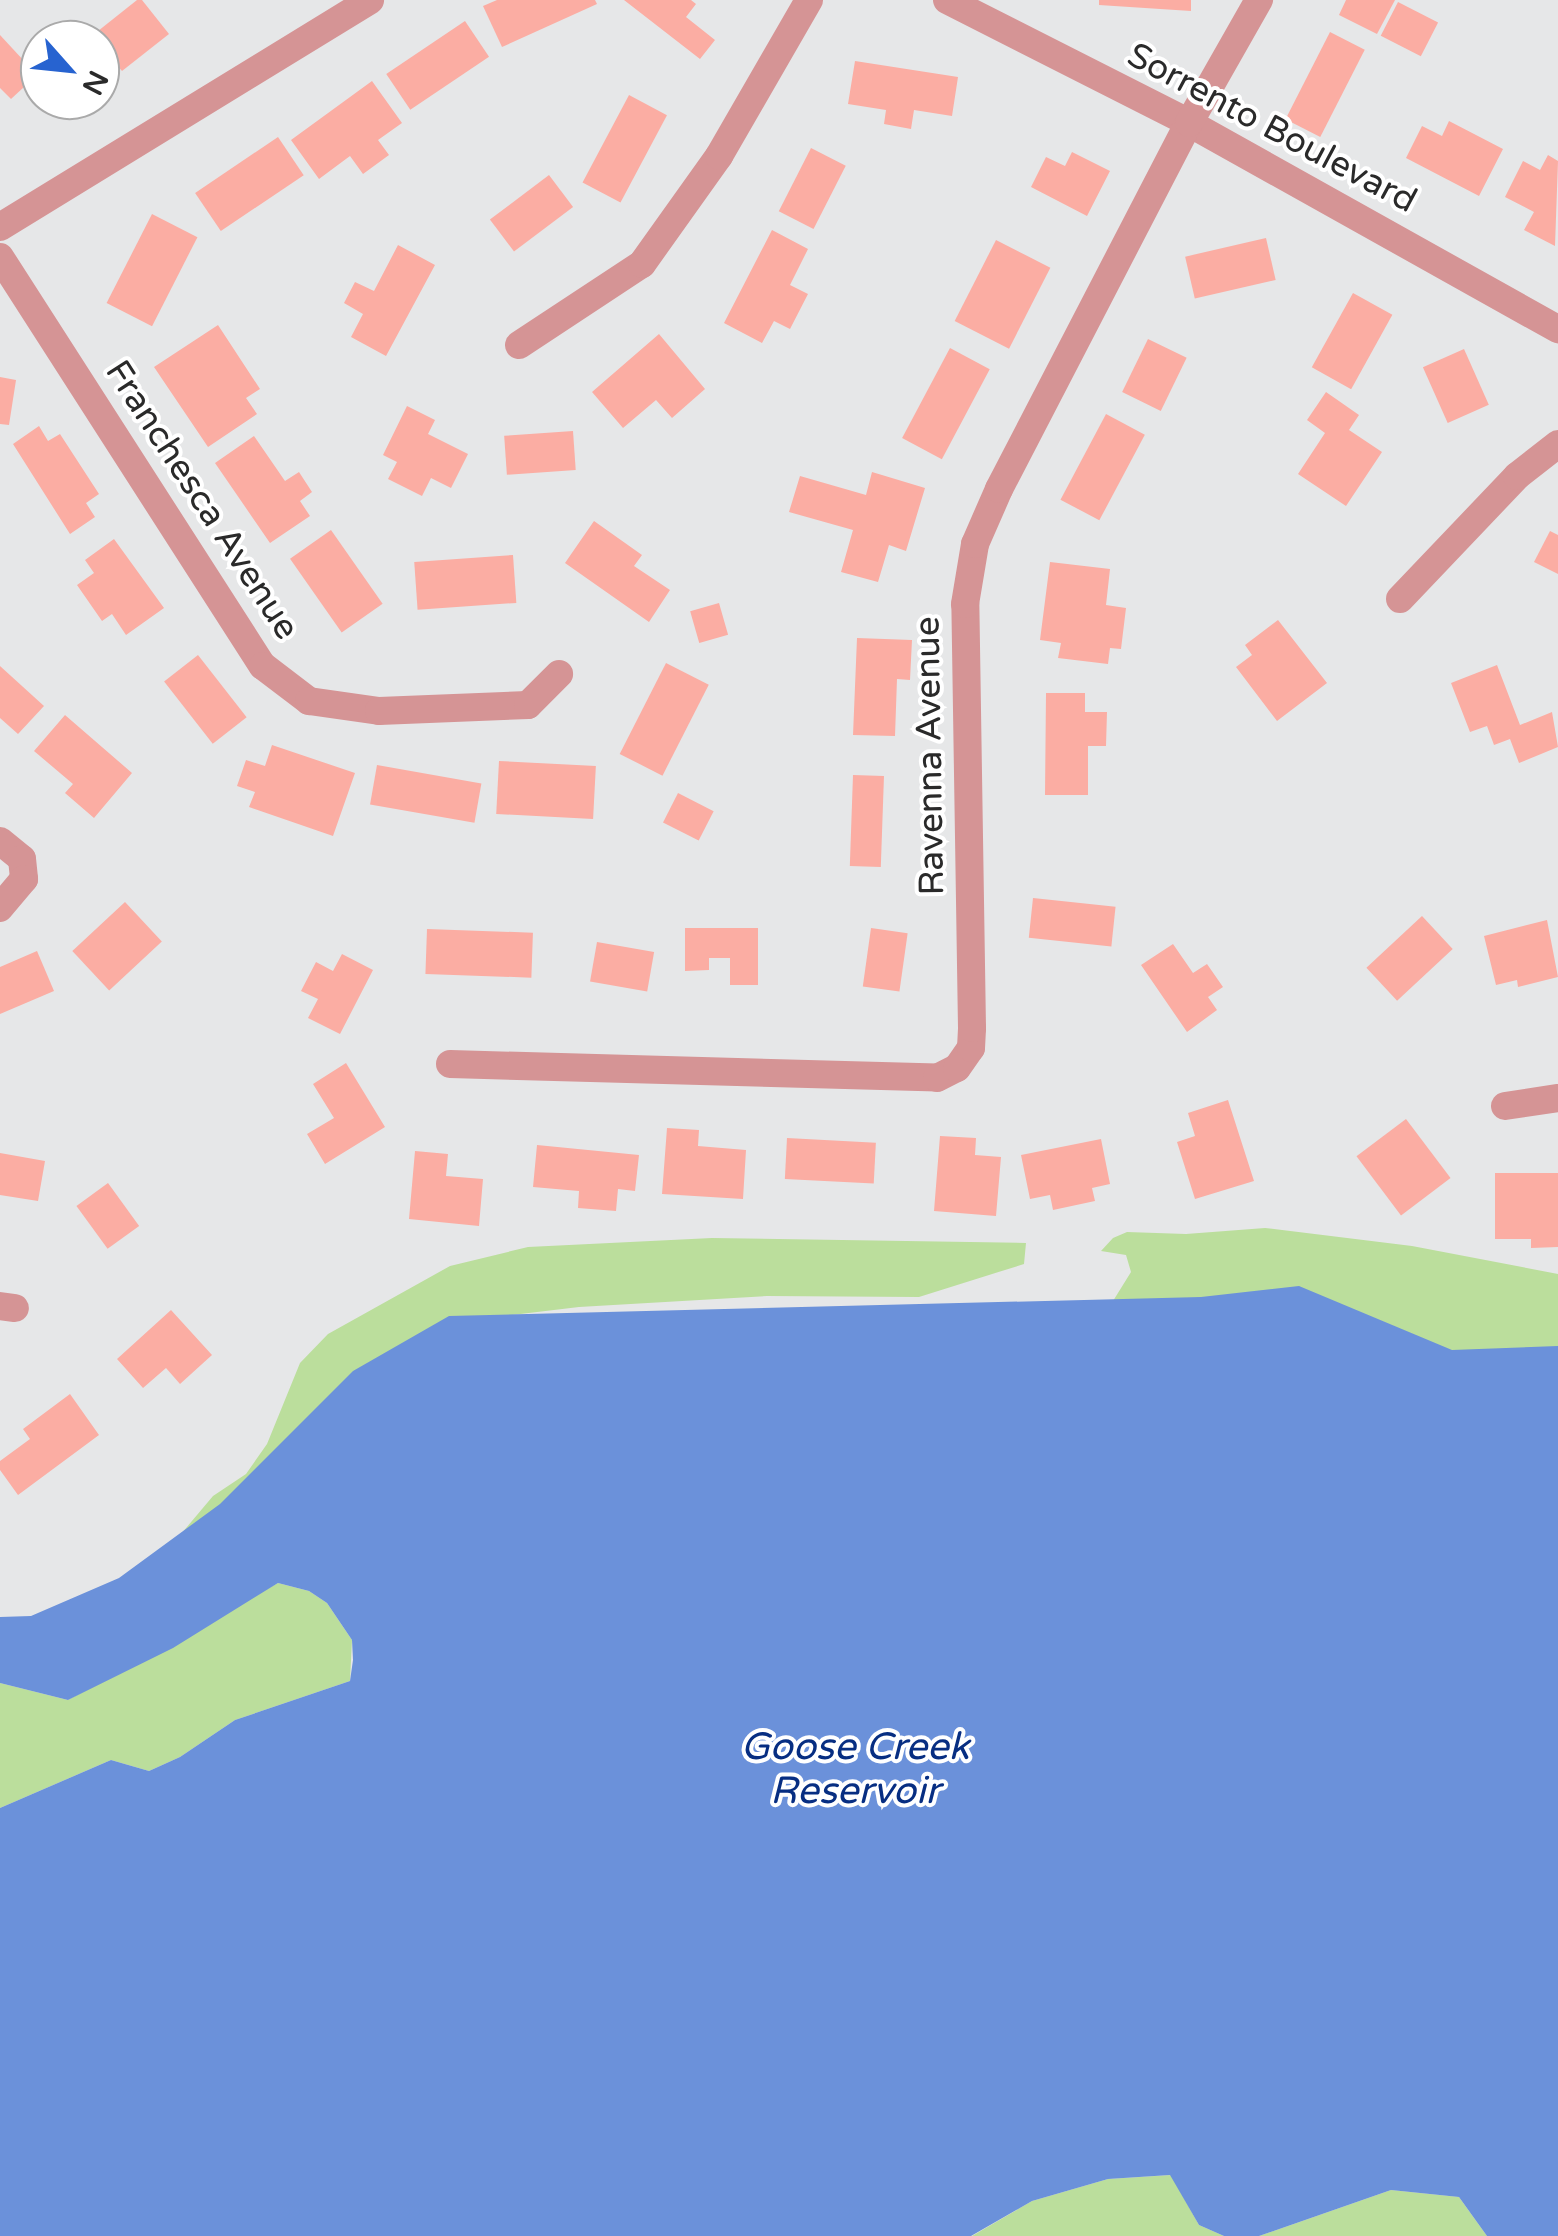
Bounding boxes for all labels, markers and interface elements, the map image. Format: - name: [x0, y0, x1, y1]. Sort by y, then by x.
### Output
- north arrow: [20, 20, 120, 120]
- street label: Sorrento Boulevard: [1120, 34, 1424, 222]
- text: N: [75, 65, 115, 100]
- street label: Franchesca Avenue: [96, 353, 308, 647]
- street label: Ravenna Avenue: [907, 616, 953, 896]
- water label: Goose Creek Reservoir: [741, 1725, 969, 1815]

